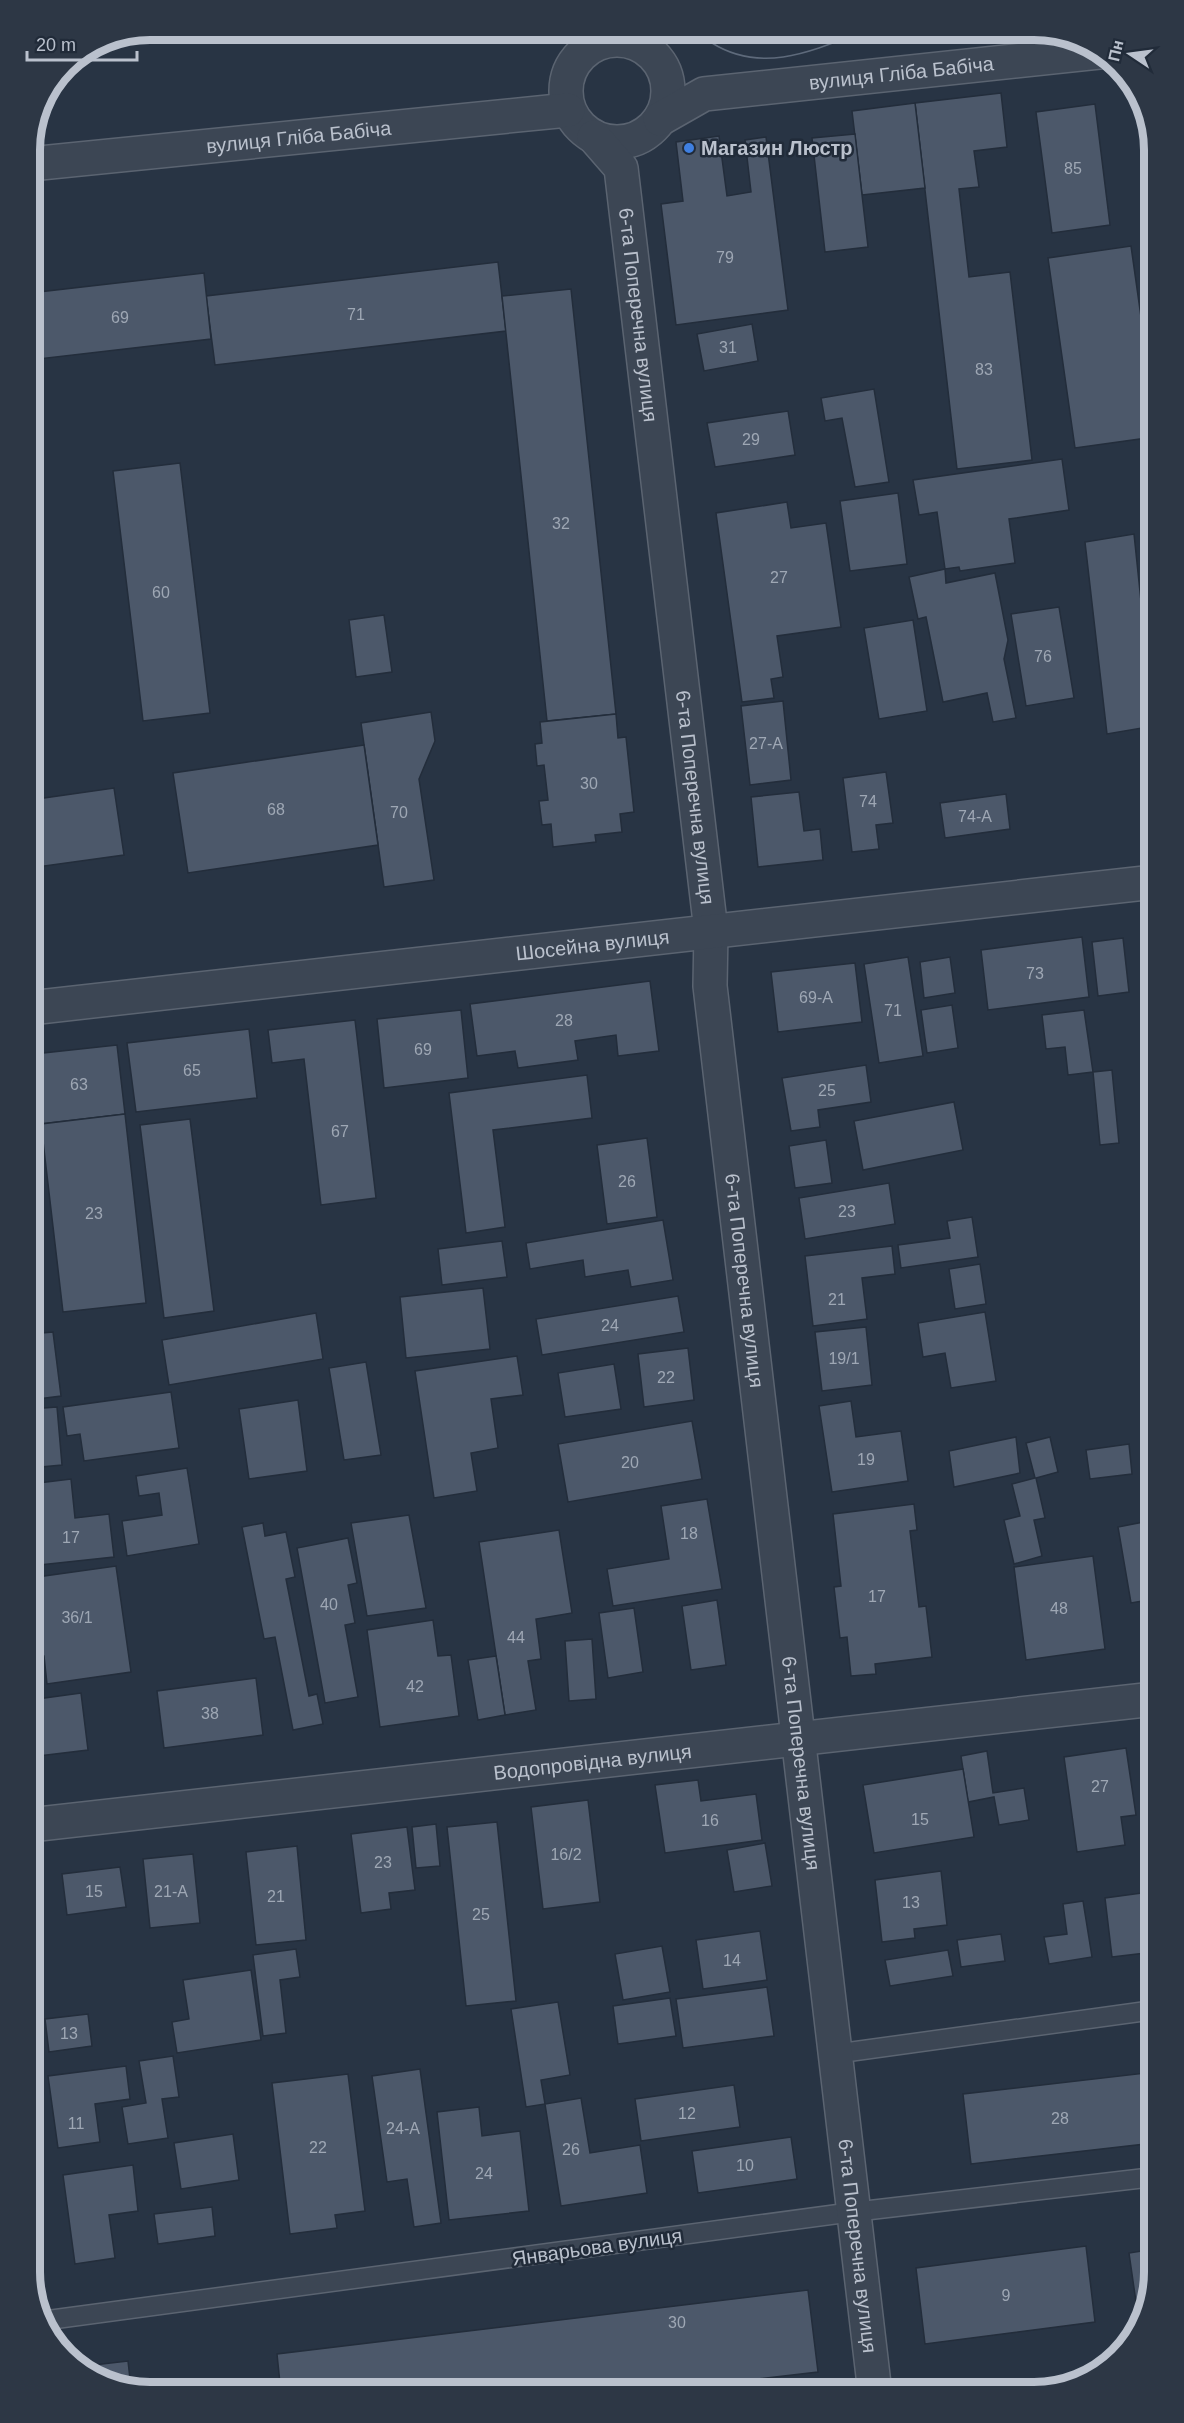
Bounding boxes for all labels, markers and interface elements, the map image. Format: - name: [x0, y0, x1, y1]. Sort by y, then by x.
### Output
- scale bar: [27, 24, 136, 62]
- north arrow: [1100, 24, 1160, 84]
- text: 20 m: [36, 35, 76, 55]
- text: Пн: [1105, 39, 1127, 63]
- street label: вулиця Гліба Бабіча: [808, 52, 996, 94]
- street label: вулиця Гліба Бабіча: [205, 117, 393, 157]
- place label: Магазин Люстр: [701, 137, 853, 159]
- marker: Магазин Люстр: [682, 141, 696, 155]
- house number: 85: [1064, 160, 1082, 177]
- street label: 6-та Поперечна вулиця: [615, 207, 662, 423]
- house number: 79: [716, 249, 734, 266]
- house number: 71: [347, 306, 365, 323]
- house number: 69: [111, 309, 129, 326]
- house number: 31: [719, 339, 737, 356]
- house number: 83: [975, 361, 993, 378]
- house number: 29: [742, 431, 760, 448]
- house number: 32: [552, 515, 570, 532]
- house number: 27: [770, 569, 788, 586]
- house number: 60: [152, 584, 170, 601]
- house number: 76: [1034, 648, 1052, 665]
- street label: 6-та Поперечна вулиця: [672, 689, 719, 906]
- house number: 27-А: [749, 735, 783, 752]
- house number: 30: [580, 775, 598, 792]
- house number: 74: [859, 793, 877, 810]
- house number: 68: [267, 801, 285, 818]
- house number: 70: [390, 804, 408, 821]
- house number: 74-А: [958, 808, 992, 825]
- street label: Шосейна вулиця: [515, 925, 670, 964]
- house number: 73: [1026, 965, 1044, 982]
- house number: 69-А: [799, 989, 833, 1006]
- house number: 71: [884, 1002, 902, 1019]
- house number: 28: [555, 1012, 573, 1029]
- house number: 69: [414, 1041, 432, 1058]
- house number: 65: [183, 1062, 201, 1079]
- house number: 63: [70, 1076, 88, 1093]
- house number: 25: [818, 1082, 836, 1099]
- house number: 67: [331, 1123, 349, 1140]
- street label: 6-та Поперечна вулиця: [721, 1172, 768, 1389]
- house number: 26: [618, 1173, 636, 1190]
- house number: 23: [838, 1203, 856, 1220]
- house number: 23: [85, 1205, 103, 1222]
- house number: 21: [828, 1291, 846, 1308]
- house number: 24: [601, 1317, 619, 1334]
- house number: 19/1: [828, 1350, 860, 1367]
- house number: 22: [657, 1369, 675, 1386]
- house number: 19: [857, 1451, 875, 1468]
- house number: 20: [621, 1454, 639, 1471]
- house number: 18: [680, 1525, 698, 1542]
- house number: 17: [62, 1529, 80, 1546]
- house number: 17: [868, 1588, 886, 1605]
- house number: 40: [320, 1596, 338, 1613]
- house number: 48: [1050, 1600, 1068, 1617]
- house number: 36/1: [61, 1609, 93, 1626]
- house number: 44: [507, 1629, 525, 1646]
- street label: 6-та Поперечна вулиця: [778, 1655, 825, 1872]
- house number: 42: [406, 1678, 424, 1695]
- house number: 38: [201, 1705, 219, 1722]
- street label: Водопровідна вулиця: [492, 1740, 693, 1784]
- house number: 27: [1091, 1778, 1109, 1795]
- house number: 15: [911, 1811, 929, 1828]
- house number: 16: [701, 1812, 719, 1829]
- house number: 16/2: [550, 1846, 582, 1863]
- house number: 23: [374, 1854, 392, 1871]
- house number: 15: [85, 1883, 103, 1900]
- house number: 21-А: [154, 1883, 188, 1900]
- house number: 21: [267, 1888, 285, 1905]
- house number: 13: [902, 1894, 920, 1911]
- house number: 25: [472, 1906, 490, 1923]
- house number: 14: [723, 1952, 741, 1969]
- house number: 13: [60, 2025, 78, 2042]
- house number: 12: [678, 2105, 696, 2122]
- house number: 28: [1051, 2110, 1069, 2127]
- house number: 11: [68, 2115, 84, 2132]
- house number: 24-А: [386, 2120, 420, 2137]
- street label: 6-та Поперечна вулиця: [834, 2138, 881, 2354]
- house number: 22: [309, 2139, 327, 2156]
- house number: 26: [562, 2141, 580, 2158]
- house number: 10: [736, 2157, 754, 2174]
- house number: 24: [475, 2165, 493, 2182]
- street label: Январьова вулиця: [510, 2224, 684, 2270]
- house number: 9: [1002, 2287, 1011, 2304]
- house number: 30: [668, 2314, 686, 2331]

